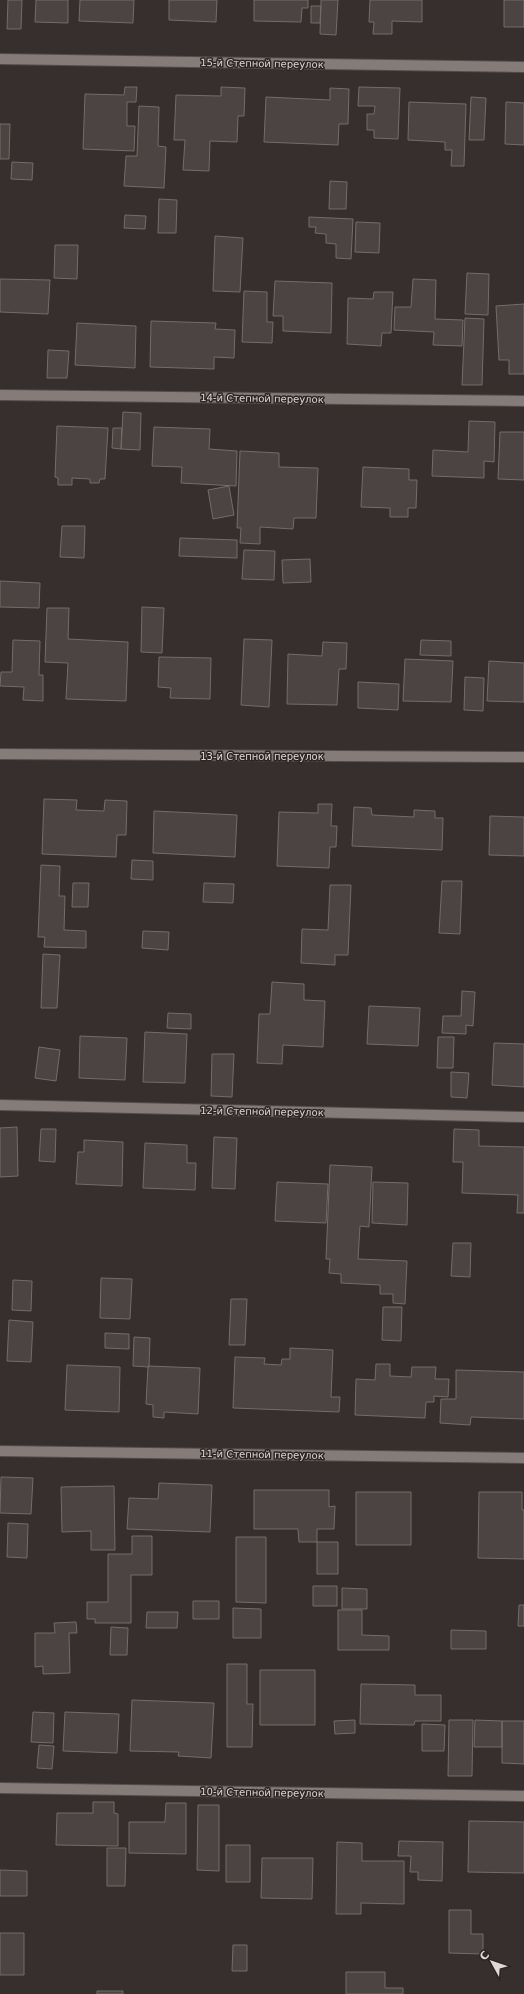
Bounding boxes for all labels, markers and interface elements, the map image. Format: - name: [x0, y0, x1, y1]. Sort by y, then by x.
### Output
- street label: 15-й Степной переулок: [200, 57, 324, 70]
- street label: 14-й Степной переулок: [200, 392, 324, 405]
- street label: 13-й Степной переулок: [200, 751, 324, 762]
- street label: 12-й Степной переулок: [200, 1105, 324, 1118]
- street label: 11-й Степной переулок: [200, 1448, 324, 1461]
- street label: 10-й Степной переулок: [200, 1786, 324, 1799]
- north arrow: [472, 1942, 512, 1982]
- text: С: [477, 1949, 492, 1963]

